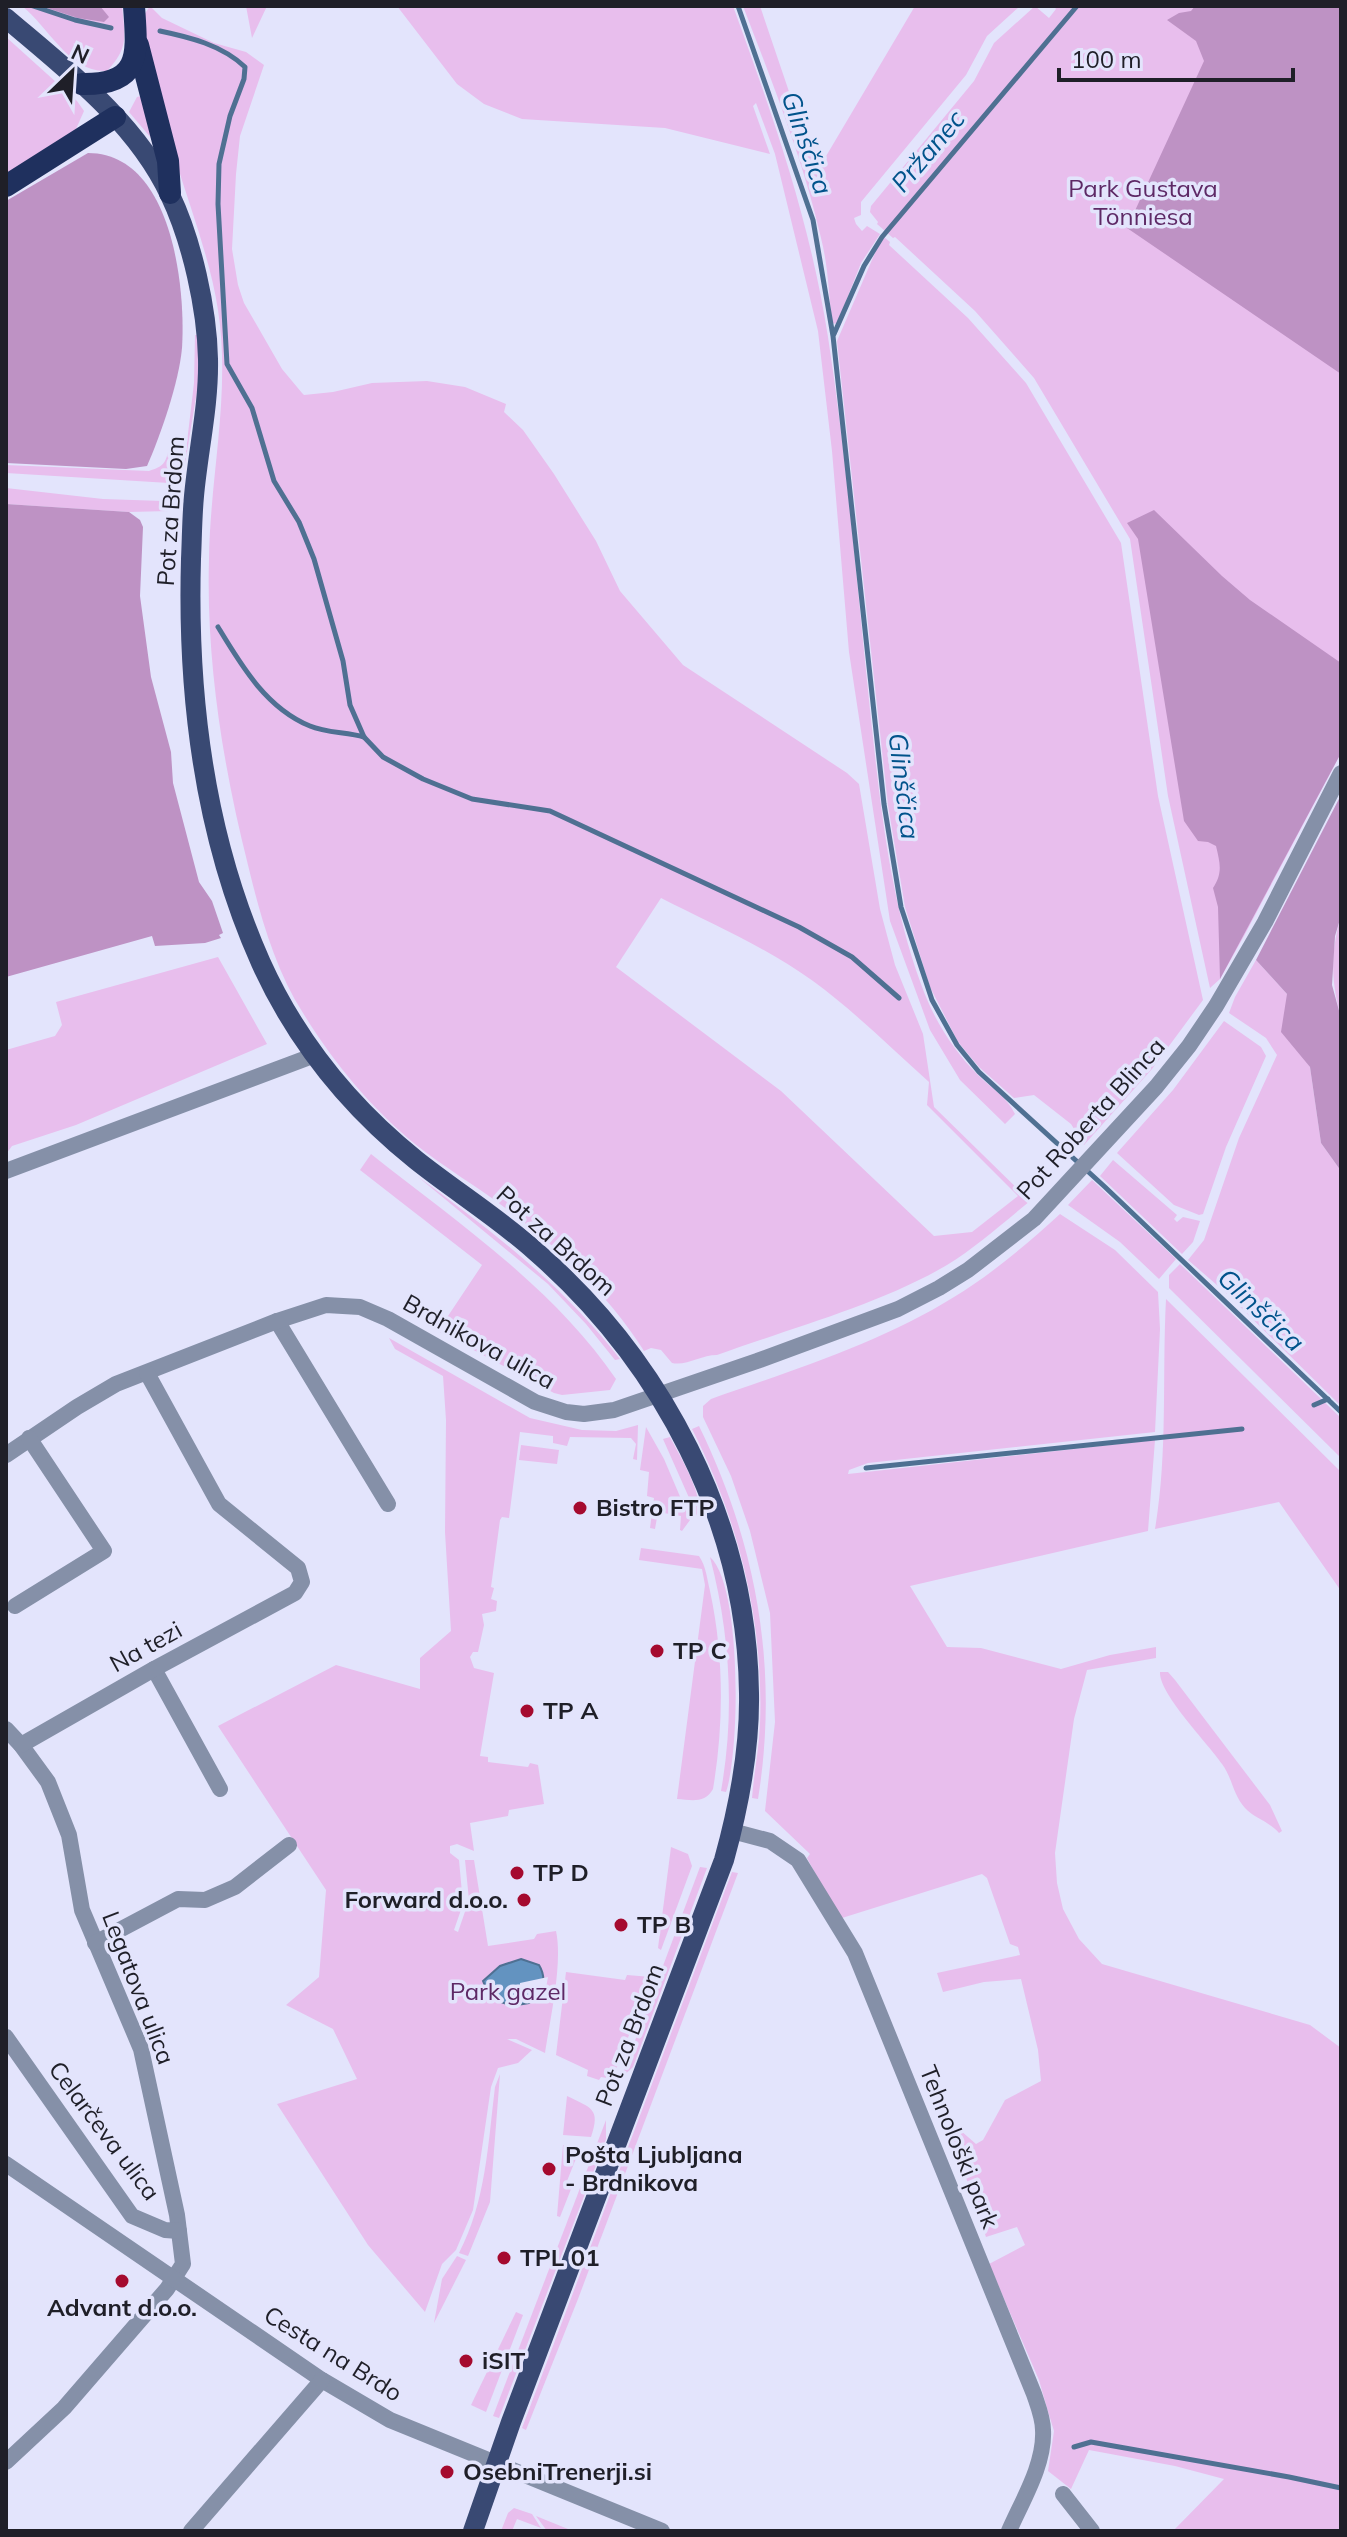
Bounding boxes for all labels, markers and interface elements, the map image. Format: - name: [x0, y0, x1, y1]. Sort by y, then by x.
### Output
- north arrow: [32, 32, 112, 112]
- scale bar: [1059, 32, 1293, 82]
- text: N: [67, 38, 94, 70]
- text: 100 m: [1071, 44, 1142, 74]
- water label: Glinščica: [774, 87, 840, 199]
- water label: Pržanec: [884, 103, 972, 199]
- park label: Park Gustava Tönniesa: [1068, 173, 1218, 231]
- street label: Pot za Brdom: [150, 435, 190, 587]
- water label: Glinščica: [882, 731, 927, 841]
- street label: Pot Roberta Blinca: [1010, 1031, 1171, 1205]
- street label: Pot za Brdom: [491, 1179, 623, 1302]
- water label: Glinščica: [1211, 1261, 1312, 1358]
- street label: Brdnikova ulica: [398, 1287, 561, 1395]
- place label: Bistro FTP: [596, 1492, 715, 1522]
- marker: Bistro FTP: [571, 1499, 589, 1517]
- street label: Na tezi: [104, 1614, 187, 1678]
- place label: TP C: [673, 1635, 727, 1665]
- marker: TP C: [648, 1642, 666, 1660]
- place label: TP A: [543, 1695, 598, 1725]
- marker: TP A: [518, 1702, 536, 1720]
- place label: TP D: [533, 1857, 589, 1887]
- marker: TP D: [508, 1864, 526, 1882]
- place label: Forward d.o.o.: [344, 1884, 508, 1914]
- marker: Forward d.o.o.: [515, 1891, 533, 1909]
- street label: Legatova ulica: [96, 1907, 182, 2068]
- place label: TP B: [637, 1909, 691, 1939]
- marker: TP B: [612, 1916, 630, 1934]
- street label: Pot za Brdom: [588, 1959, 670, 2110]
- park label: Park gazel: [450, 1976, 566, 2006]
- street label: Celarčeva ulica: [43, 2055, 167, 2206]
- street label: Tehnološki park: [914, 2061, 1006, 2233]
- place label: Pošta Ljubljana - Brdnikova: [565, 2139, 743, 2197]
- marker: Pošta Ljubljana - Brdnikova: [540, 2160, 558, 2178]
- place label: TPL 01: [520, 2242, 600, 2272]
- marker: TPL 01: [495, 2249, 513, 2267]
- marker: Advant d.o.o.: [113, 2272, 131, 2290]
- place label: Advant d.o.o.: [47, 2292, 197, 2322]
- street label: Cesta na Brdo: [259, 2299, 408, 2408]
- place label: iSIT: [482, 2345, 526, 2375]
- marker: iSIT: [457, 2352, 475, 2370]
- place label: OsebniTrenerji.si: [463, 2456, 652, 2486]
- marker: OsebniTrenerji.si: [438, 2463, 456, 2481]

